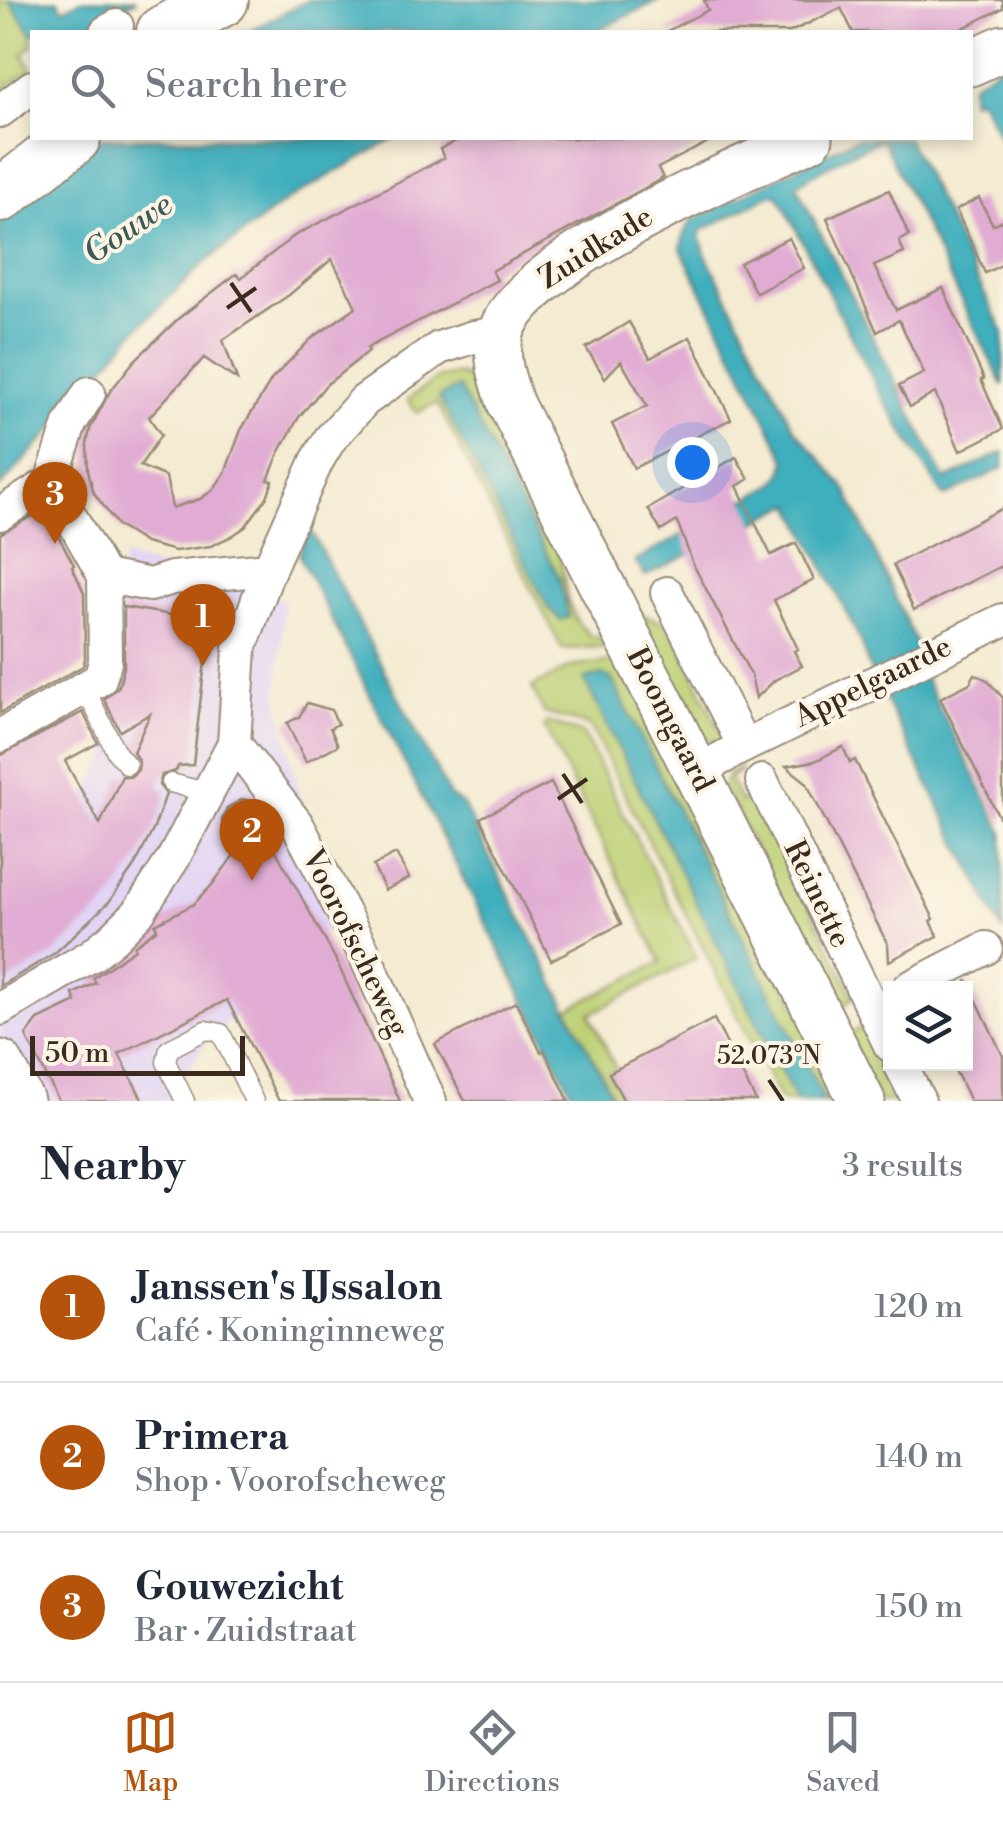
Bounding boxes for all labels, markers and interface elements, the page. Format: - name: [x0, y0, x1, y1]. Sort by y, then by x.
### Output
- search box: [30, 30, 973, 140]
- icon: search: [65, 58, 120, 113]
- text: Search here: [145, 62, 348, 109]
- water label: Gouwe: [76, 185, 180, 273]
- street label: Zuidkade: [532, 198, 660, 298]
- your location: [667, 437, 718, 488]
- pin: 3: [22, 462, 88, 544]
- pin: 1: [170, 584, 236, 666]
- street label: Appelgaarde: [787, 628, 958, 737]
- street label: Boomgaard: [617, 641, 723, 798]
- pin: 2: [220, 798, 284, 881]
- street label: Reinette: [775, 834, 859, 954]
- street label: Voorofscheweg: [293, 842, 417, 1044]
- map controls: [883, 981, 973, 1071]
- button: layers: [883, 981, 973, 1071]
- scale bar: [30, 1031, 245, 1076]
- text: 50 m: [45, 1036, 109, 1071]
- text: 52.073°N: [717, 1041, 821, 1072]
- text: Nearby: [40, 1140, 185, 1193]
- text: 3 results: [842, 1146, 963, 1186]
- text: Janssen's IJssalon: [135, 1264, 442, 1311]
- text: 1: [65, 1287, 80, 1327]
- text: 120 m: [874, 1287, 963, 1327]
- text: Café · Koninginneweg: [135, 1311, 445, 1351]
- text: Primera: [135, 1414, 289, 1461]
- text: 2: [62, 1437, 83, 1477]
- text: 140 m: [876, 1437, 963, 1477]
- text: Shop · Voorofscheweg: [135, 1461, 446, 1501]
- text: Gouwezicht: [135, 1564, 344, 1611]
- text: 3: [63, 1587, 82, 1627]
- text: 150 m: [876, 1587, 963, 1627]
- text: Bar · Zuidstraat: [135, 1611, 357, 1651]
- tab: Map: [123, 1705, 178, 1800]
- tab: Directions: [425, 1705, 560, 1800]
- tab: Saved: [806, 1705, 880, 1800]

